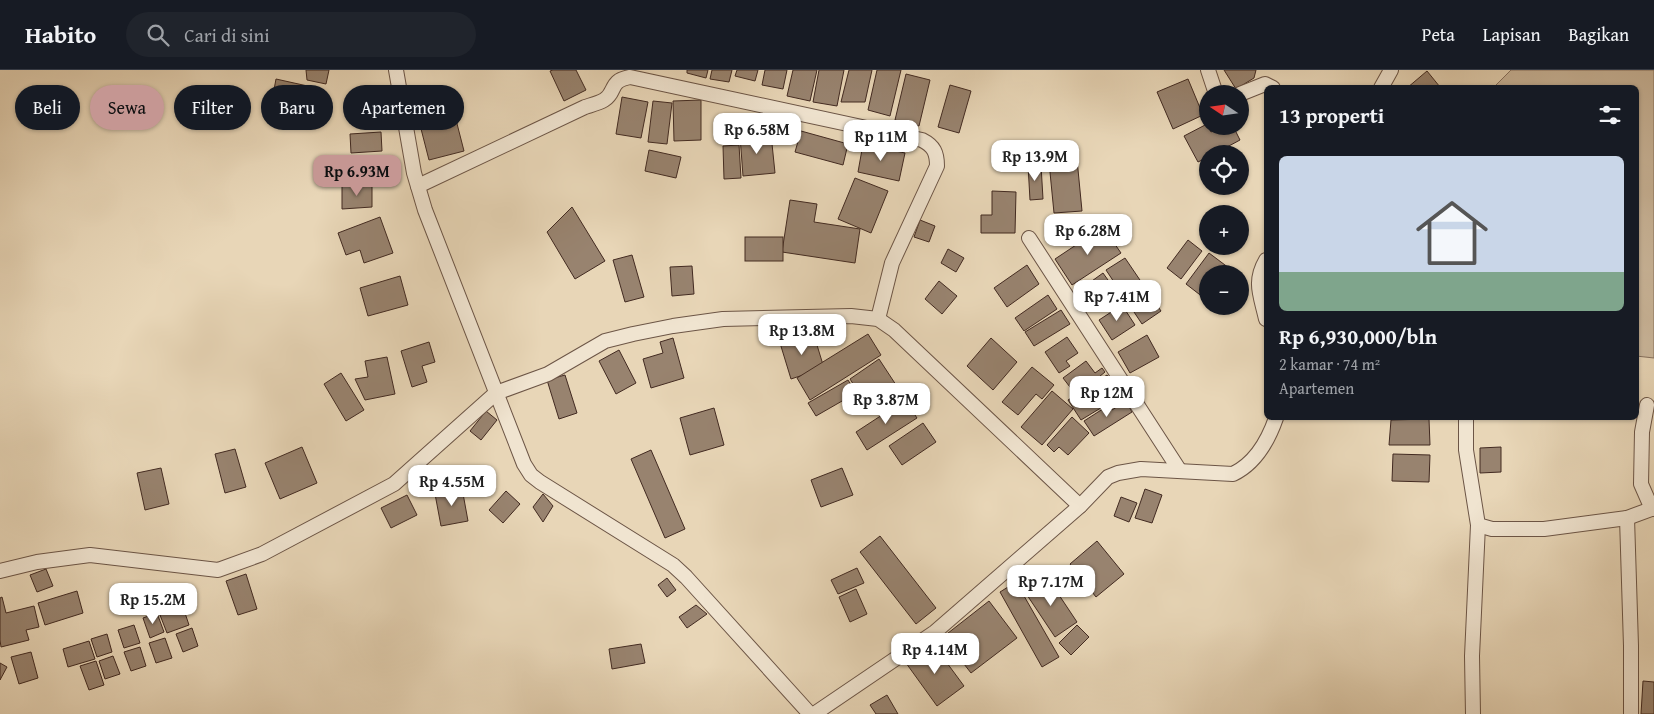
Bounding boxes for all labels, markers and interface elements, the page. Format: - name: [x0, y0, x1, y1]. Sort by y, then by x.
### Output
- search box: [126, 12, 476, 57]
- text: Habito: [25, 17, 96, 52]
- icon: search: [144, 21, 172, 49]
- text: Cari di sini: [184, 21, 270, 49]
- text: Peta: [1422, 21, 1455, 48]
- text: Lapisan: [1483, 21, 1541, 48]
- text: Bagikan: [1569, 21, 1629, 48]
- chip: Beli: [15, 85, 80, 130]
- chip: Sewa: [90, 85, 164, 130]
- chip: Filter: [174, 85, 251, 130]
- chip: Baru: [261, 85, 333, 130]
- chip: Apartemen: [343, 85, 464, 130]
- north arrow: [1199, 85, 1249, 135]
- map controls: [1199, 85, 1249, 315]
- text: 13 properti: [1279, 100, 1384, 131]
- icon: filters: [1596, 101, 1624, 129]
- pin: Rp 6.58M: [705, 112, 809, 155]
- text: Rp 6.58M: [724, 117, 790, 141]
- pin: Rp 11M: [840, 119, 922, 162]
- text: Rp 11M: [855, 124, 907, 148]
- pin: Rp 13.9M: [983, 140, 1087, 182]
- text: Rp 13.9M: [1002, 144, 1068, 168]
- button: locate: [1199, 145, 1249, 195]
- pin: Rp 6.93M: [305, 154, 409, 197]
- text: Rp 6.93M: [324, 159, 390, 183]
- icon: home: [1407, 188, 1497, 278]
- button: +: [1199, 205, 1249, 255]
- pin: Rp 6.28M: [1036, 214, 1140, 256]
- text: Rp 6.28M: [1055, 218, 1121, 242]
- button: −: [1199, 265, 1249, 315]
- pin: Rp 7.41M: [1065, 280, 1169, 322]
- text: Rp 7.41M: [1084, 284, 1150, 308]
- pin: Rp 13.8M: [750, 314, 854, 356]
- text: Rp 13.8M: [769, 318, 835, 342]
- text: Rp 6,930,000/bln: [1279, 321, 1437, 352]
- text: 2 kamar · 74 m²: [1279, 352, 1380, 376]
- pin: Rp 12M: [1066, 376, 1148, 418]
- text: Apartemen: [1279, 376, 1354, 400]
- text: Rp 12M: [1081, 380, 1133, 404]
- pin: Rp 3.87M: [834, 382, 938, 425]
- text: Rp 3.87M: [853, 387, 919, 411]
- pin: Rp 4.55M: [400, 464, 504, 507]
- text: Rp 4.55M: [419, 469, 485, 493]
- pin: Rp 7.17M: [999, 564, 1103, 607]
- text: Rp 7.17M: [1018, 569, 1084, 593]
- pin: Rp 15.2M: [101, 582, 205, 625]
- text: Rp 15.2M: [120, 587, 186, 611]
- pin: Rp 4.14M: [883, 632, 987, 675]
- text: Rp 4.14M: [902, 637, 968, 661]

